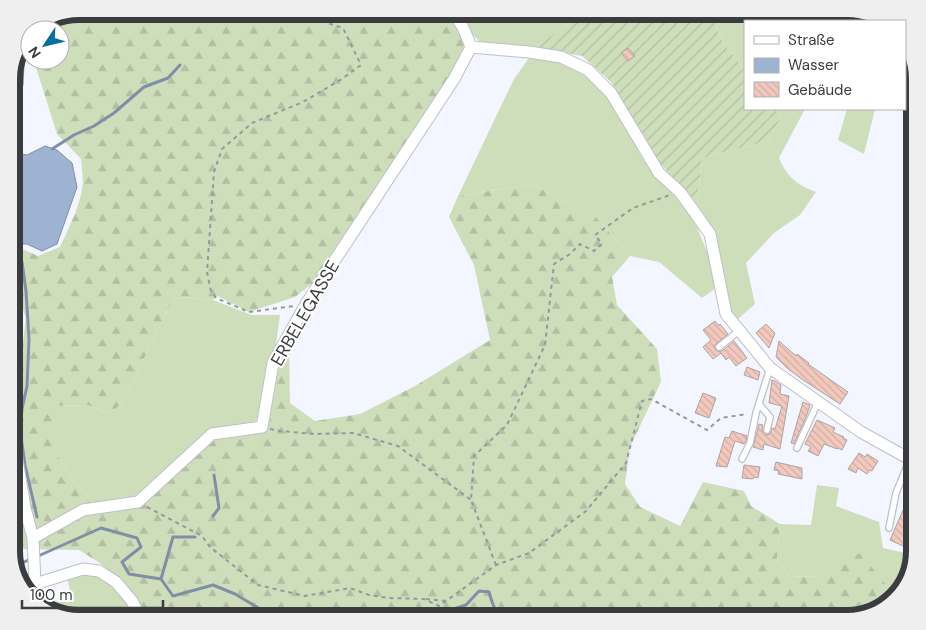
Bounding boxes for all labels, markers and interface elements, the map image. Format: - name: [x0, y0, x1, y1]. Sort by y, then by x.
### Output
- north arrow: [20, 20, 70, 70]
- legend: [744, 20, 906, 110]
- text: Straße: [788, 30, 835, 50]
- text: N: [24, 43, 45, 62]
- text: Wasser: [788, 55, 840, 75]
- text: Gebäude: [788, 80, 852, 100]
- street label: ERBELEGASSE: [265, 256, 345, 370]
- scale bar: [22, 578, 164, 610]
- text: 100 m: [30, 585, 73, 605]

